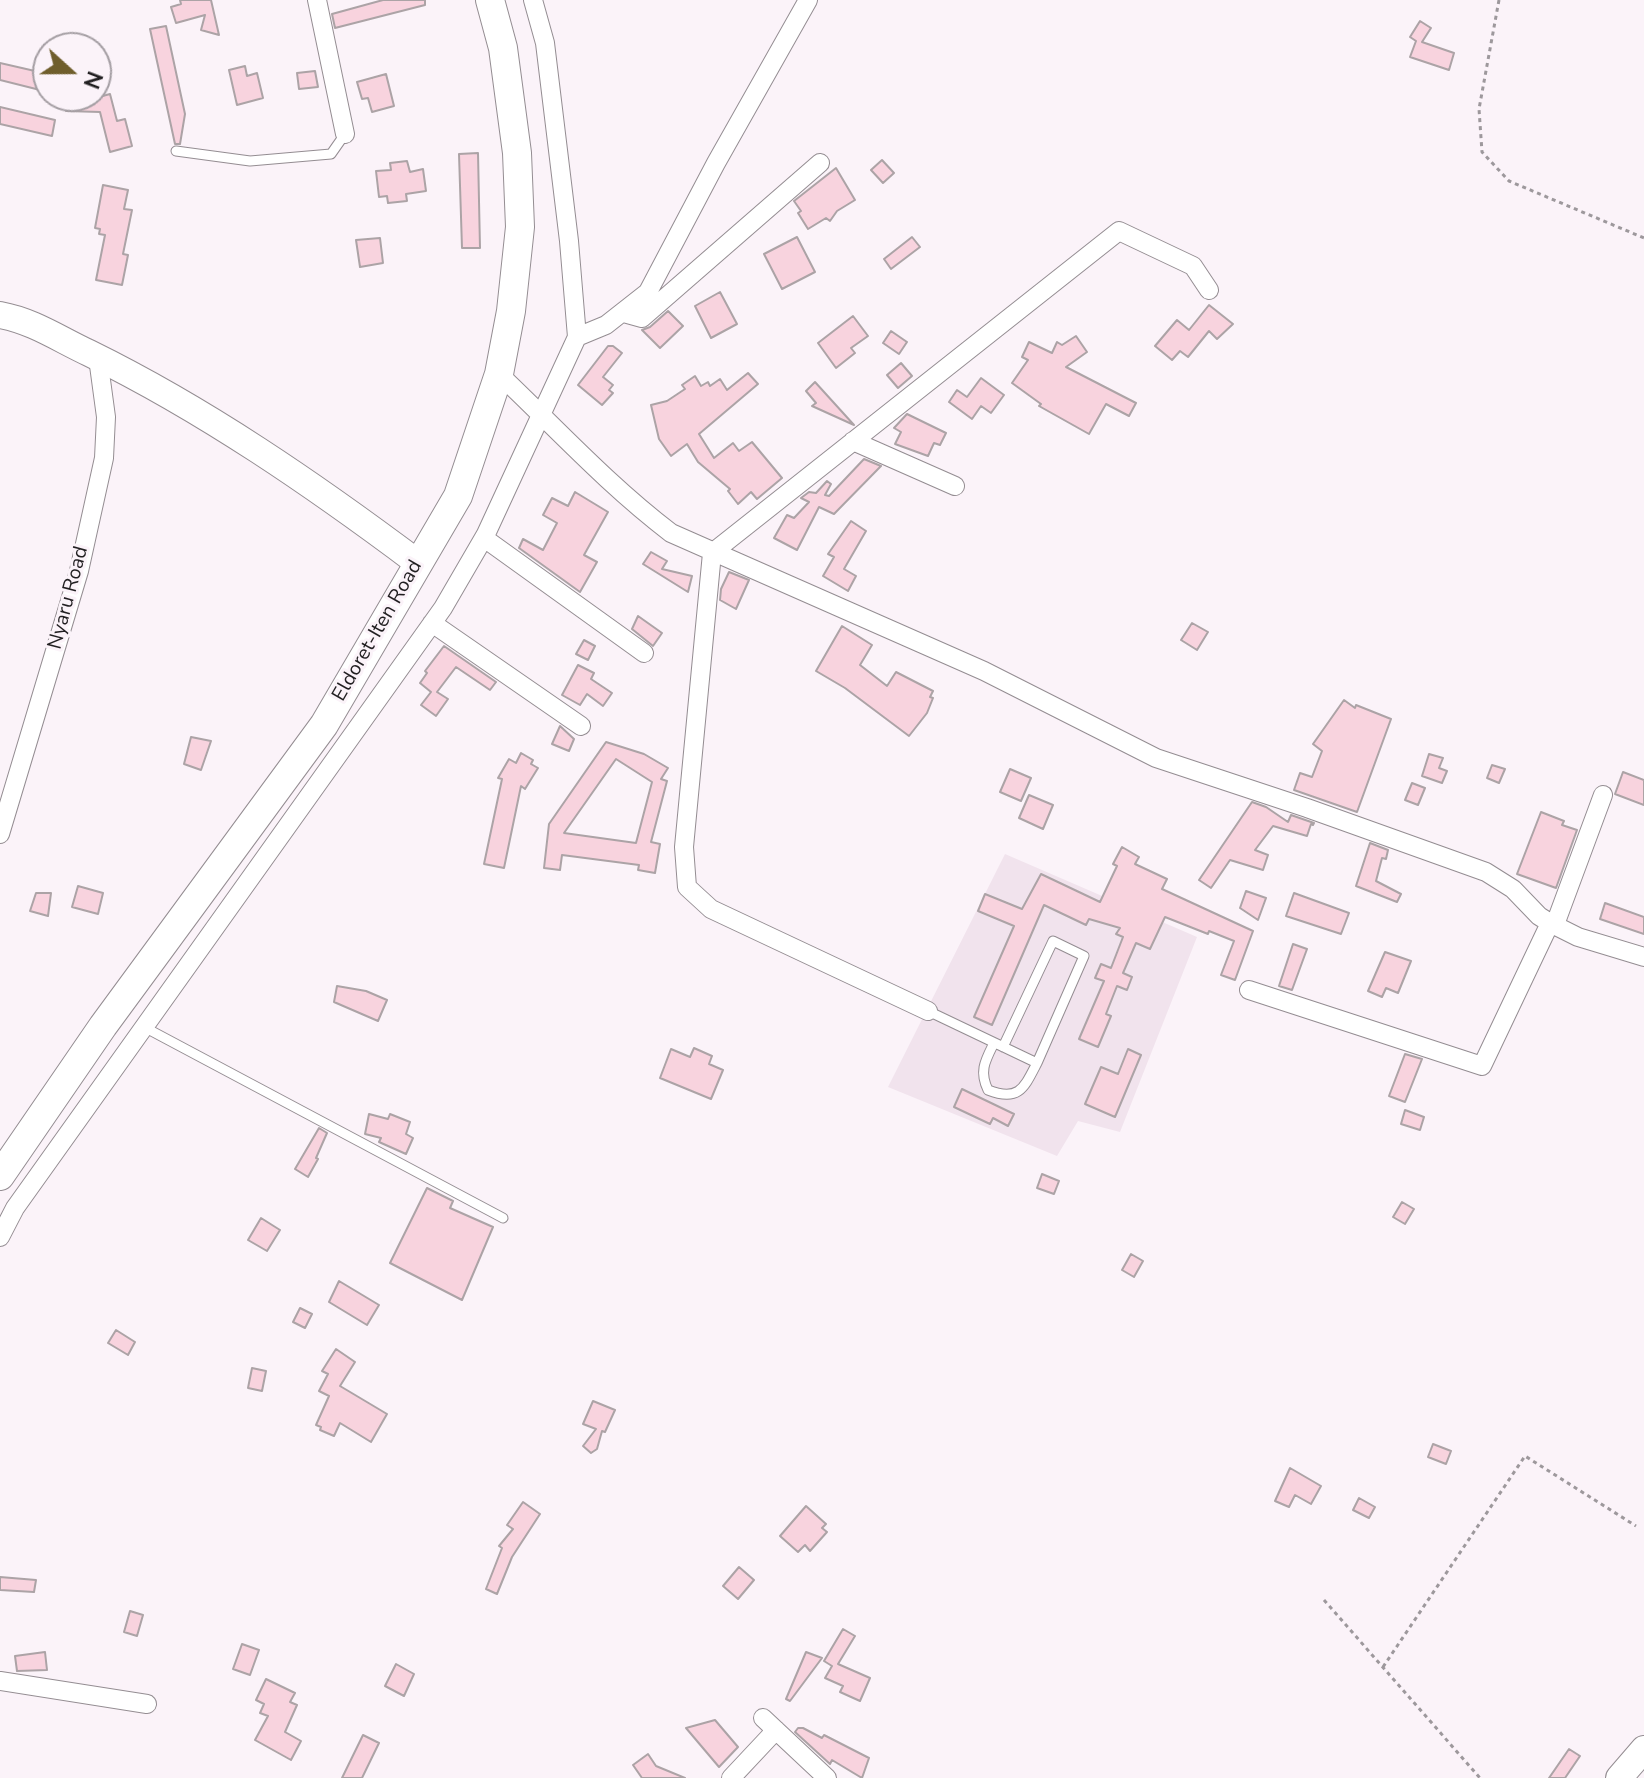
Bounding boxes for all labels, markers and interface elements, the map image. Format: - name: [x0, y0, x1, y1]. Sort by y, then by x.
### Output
- north arrow: [32, 32, 112, 112]
- text: N: [76, 67, 109, 93]
- street label: Nyaru Road: [44, 544, 94, 652]
- street label: Eldoret-Iten Road: [328, 556, 428, 706]

